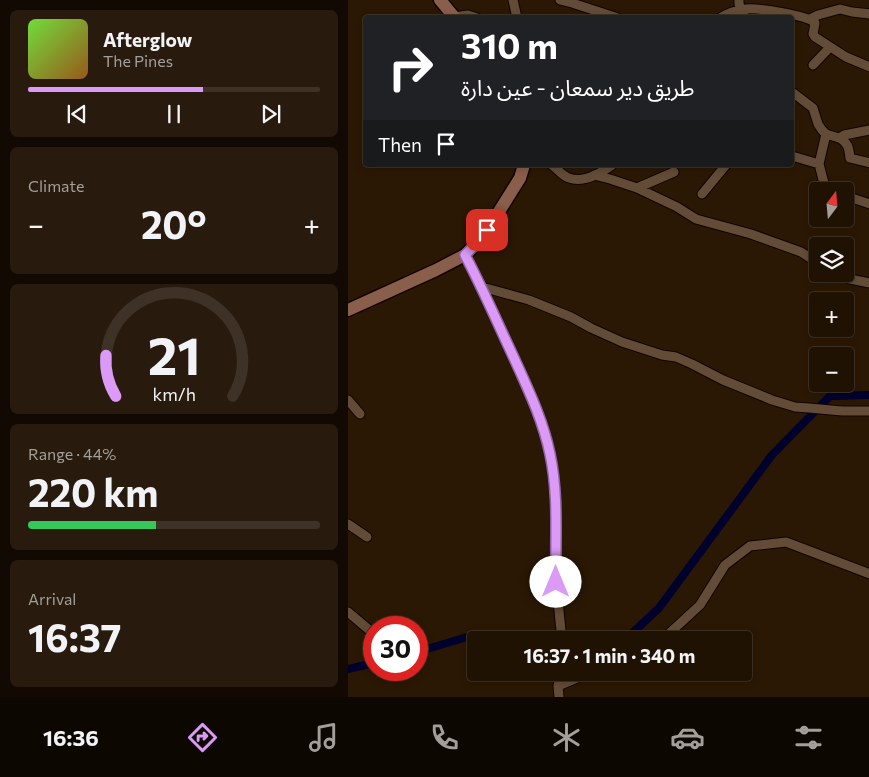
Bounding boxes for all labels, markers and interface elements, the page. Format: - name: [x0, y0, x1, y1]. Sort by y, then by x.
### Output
- text: 310 m: [461, 23, 558, 66]
- text: Afterglow: [103, 28, 192, 51]
- icon: right: [378, 35, 443, 100]
- text: The Pines: [103, 51, 173, 70]
- text: طريق دير سمعان - عين دارة: [461, 74, 695, 101]
- icon: previous: [63, 100, 91, 128]
- icon: pause: [160, 100, 188, 128]
- icon: next: [257, 100, 285, 128]
- icon: arrive: [432, 130, 460, 158]
- text: Then: [378, 133, 422, 156]
- text: Climate: [28, 176, 84, 195]
- north arrow: [809, 182, 854, 228]
- map controls: [809, 182, 854, 392]
- text: 20°: [141, 200, 207, 247]
- text: −: [28, 207, 44, 241]
- text: +: [304, 207, 320, 241]
- pin: [466, 209, 508, 251]
- icon: arrive: [473, 216, 501, 244]
- button: layers: [809, 237, 854, 282]
- button: +: [809, 292, 854, 337]
- text: 21: [147, 322, 201, 386]
- button: −: [809, 347, 854, 392]
- text: km/h: [152, 383, 196, 405]
- text: Range · 44%: [28, 444, 116, 463]
- text: 220 km: [28, 468, 158, 515]
- position arrow: [529, 555, 581, 607]
- text: Arrival: [28, 589, 76, 608]
- text: 16:37: [28, 613, 121, 660]
- speed limit sign: 30: [363, 616, 428, 681]
- text: 16:37 · 1 min · 340 m: [524, 644, 695, 667]
- icon: directions: [185, 720, 220, 755]
- icon: music: [306, 720, 341, 755]
- icon: phone: [427, 720, 462, 755]
- icon: climate: [549, 720, 584, 755]
- icon: car: [670, 720, 705, 755]
- icon: filters: [791, 720, 826, 755]
- text: 16:36: [43, 724, 99, 751]

